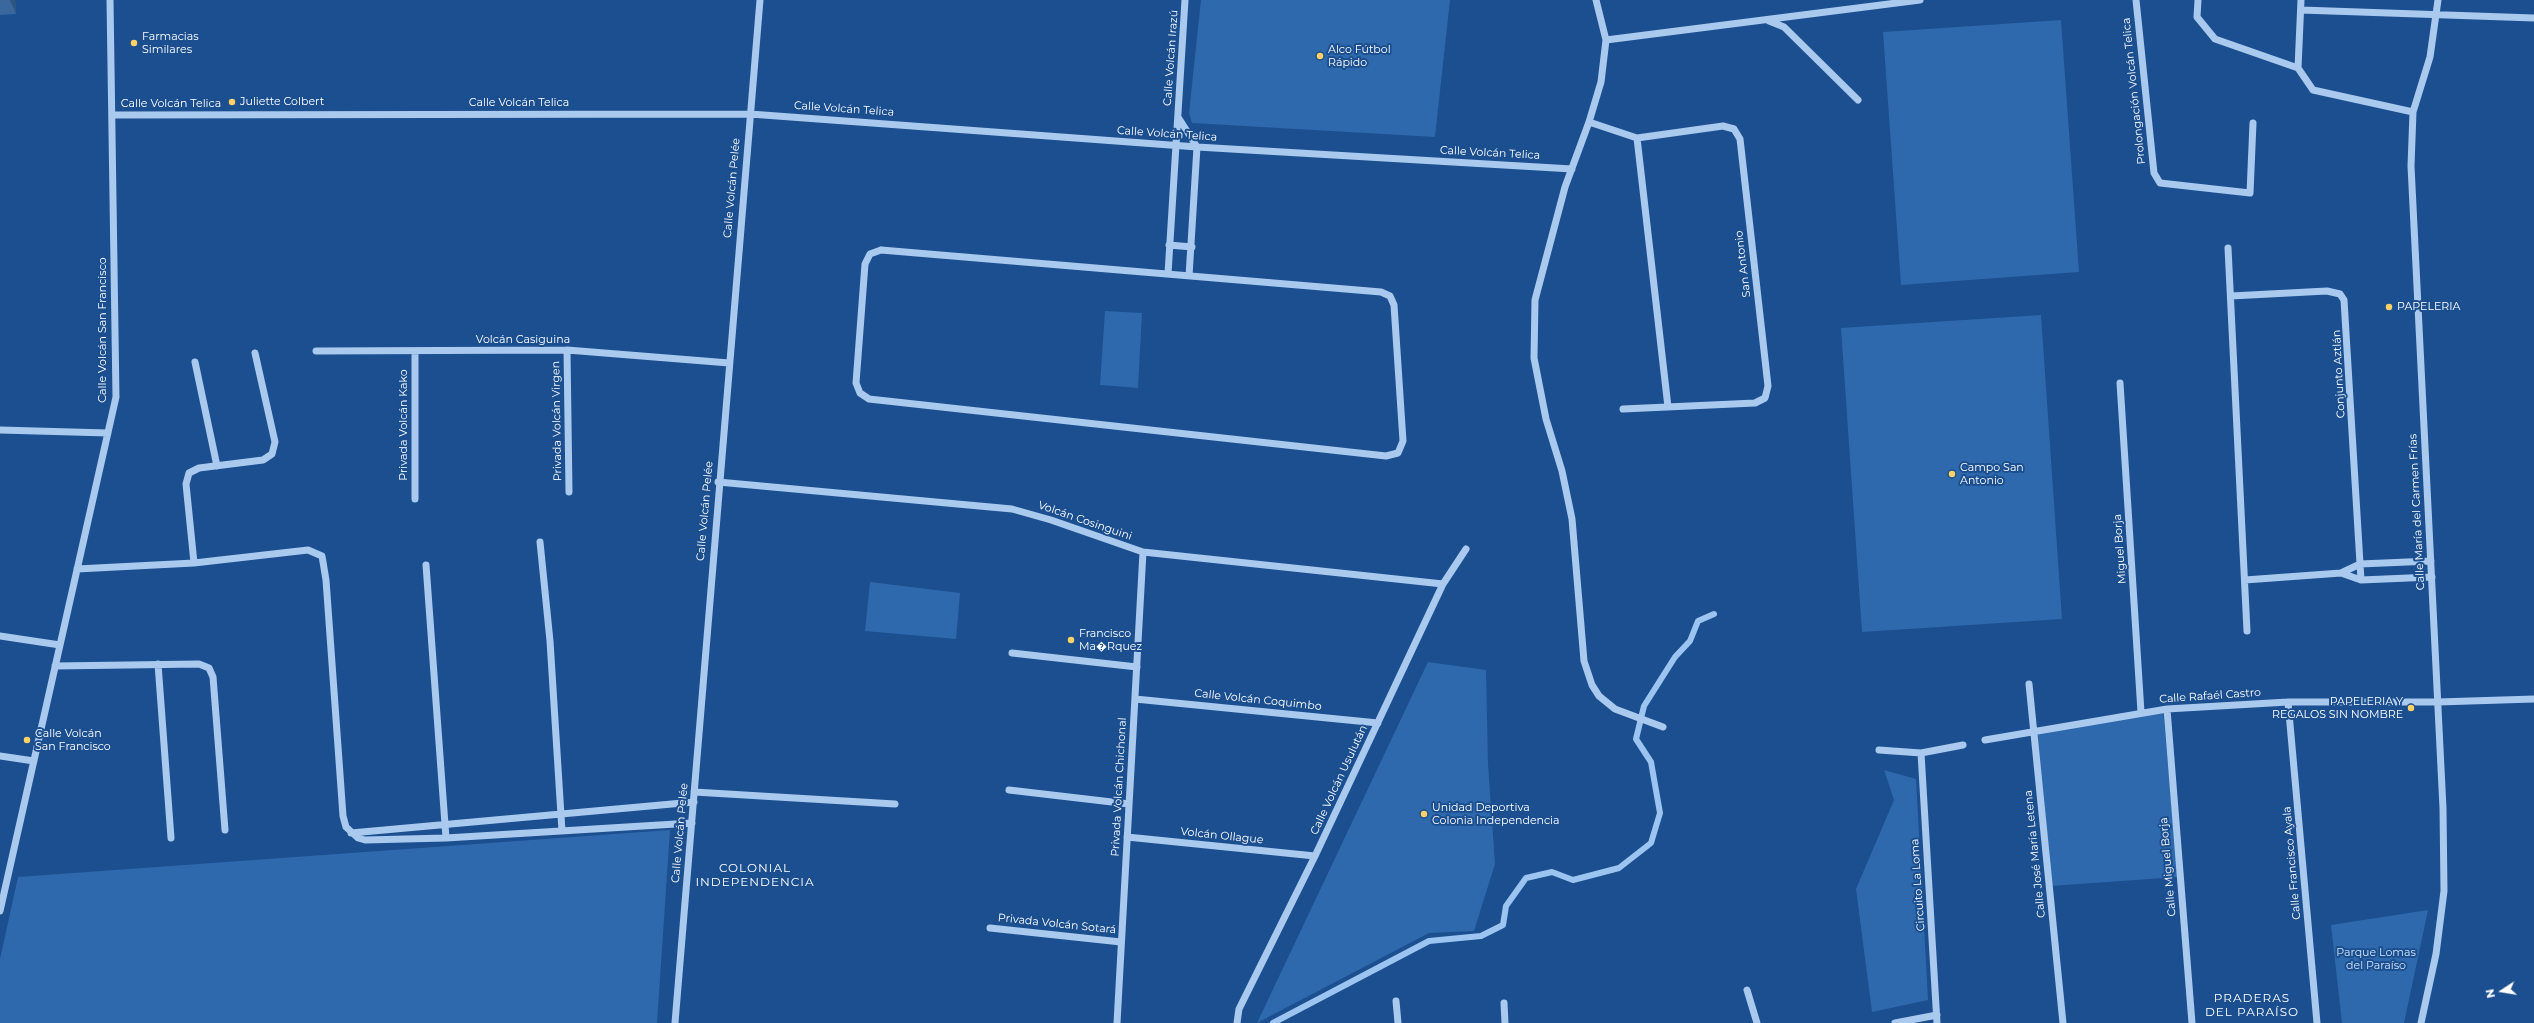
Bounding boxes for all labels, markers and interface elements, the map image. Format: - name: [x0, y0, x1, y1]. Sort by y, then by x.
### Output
- street label: Calle Volcán Irazú: [1161, 9, 1181, 107]
- street label: Prolongación Volcán Telica: [2120, 17, 2148, 165]
- place label: Farmacias Similares: [142, 30, 199, 56]
- marker: Farmacias Similares: [129, 38, 139, 48]
- place label: Alco Fútbol Rápido: [1328, 43, 1391, 69]
- marker: Alco Fútbol Rápido: [1315, 51, 1325, 61]
- place label: Juliette Colbert: [240, 95, 324, 109]
- street label: Calle Volcán Telica: [469, 96, 569, 110]
- street label: Calle Volcán Telica: [121, 97, 221, 111]
- marker: Juliette Colbert: [227, 97, 237, 107]
- street label: Calle Volcán Telica: [793, 99, 895, 119]
- street label: Calle Volcán Telica: [1116, 124, 1218, 144]
- street label: Calle Volcán Pelée: [721, 138, 743, 238]
- street label: Calle Volcán Telica: [1439, 144, 1541, 162]
- street label: San Antonio: [1732, 230, 1754, 298]
- street label: Calle Volcán San Francisco: [96, 257, 110, 403]
- place label: PAPELERIA: [2397, 300, 2460, 314]
- marker: PAPELERIA: [2384, 302, 2394, 312]
- street label: Conjunto Aztlán: [2330, 329, 2348, 419]
- street label: Volcán Casiguina: [476, 333, 570, 347]
- street label: Privada Volcán Virgen: [549, 361, 565, 481]
- street label: Privada Volcán Kako: [397, 369, 411, 481]
- street label: Calle María del Carmen Frías: [2406, 434, 2428, 590]
- street label: Calle Volcán Pelée: [694, 461, 716, 561]
- place label: Campo San Antonio: [1960, 461, 2024, 487]
- marker: Campo San Antonio: [1947, 469, 1957, 479]
- street label: Volcán Cosinguini: [1036, 499, 1134, 543]
- street label: Miguel Borja: [2111, 514, 2129, 584]
- place label: Francisco Ma�Rquez: [1079, 627, 1142, 653]
- marker: Francisco Ma�Rquez: [1066, 635, 1076, 645]
- street label: Calle Rafaél Castro: [2159, 686, 2261, 706]
- street label: Calle Volcán Coquimbo: [1194, 687, 1322, 713]
- place label: PAPELERIA Y REGALOS SIN NOMBRE: [2272, 695, 2403, 721]
- marker: PAPELERIA Y REGALOS SIN NOMBRE: [2406, 703, 2416, 713]
- street label: Privada Volcán Chichonal: [1109, 717, 1129, 857]
- street label: Calle Volcán Usulután: [1308, 723, 1370, 837]
- place label: Calle Volcán San Francisco: [35, 727, 111, 753]
- marker: Calle Volcán San Francisco: [22, 735, 32, 745]
- street label: Calle Volcán Pelée: [669, 783, 691, 883]
- street label: Calle José María Letena: [2022, 789, 2048, 919]
- place label: Unidad Deportiva Colonia Independencia: [1432, 801, 1560, 827]
- street label: Calle Francisco Ayala: [2280, 806, 2304, 920]
- marker: Unidad Deportiva Colonia Independencia: [1419, 809, 1429, 819]
- street label: Calle Miguel Borja: [2157, 817, 2179, 917]
- street label: Volcán Ollague: [1180, 825, 1264, 847]
- street label: Circuito La Loma: [1908, 838, 1928, 932]
- district label: COLONIAL INDEPENDENCIA: [695, 861, 815, 889]
- street label: Privada Volcán Sotará: [997, 911, 1117, 937]
- park label: Parque Lomas del Paraíso: [2336, 946, 2416, 972]
- north arrow: [2482, 971, 2522, 1011]
- text: N: [2482, 988, 2498, 999]
- district label: PRADERAS DEL PARAÍSO: [2205, 991, 2299, 1019]

